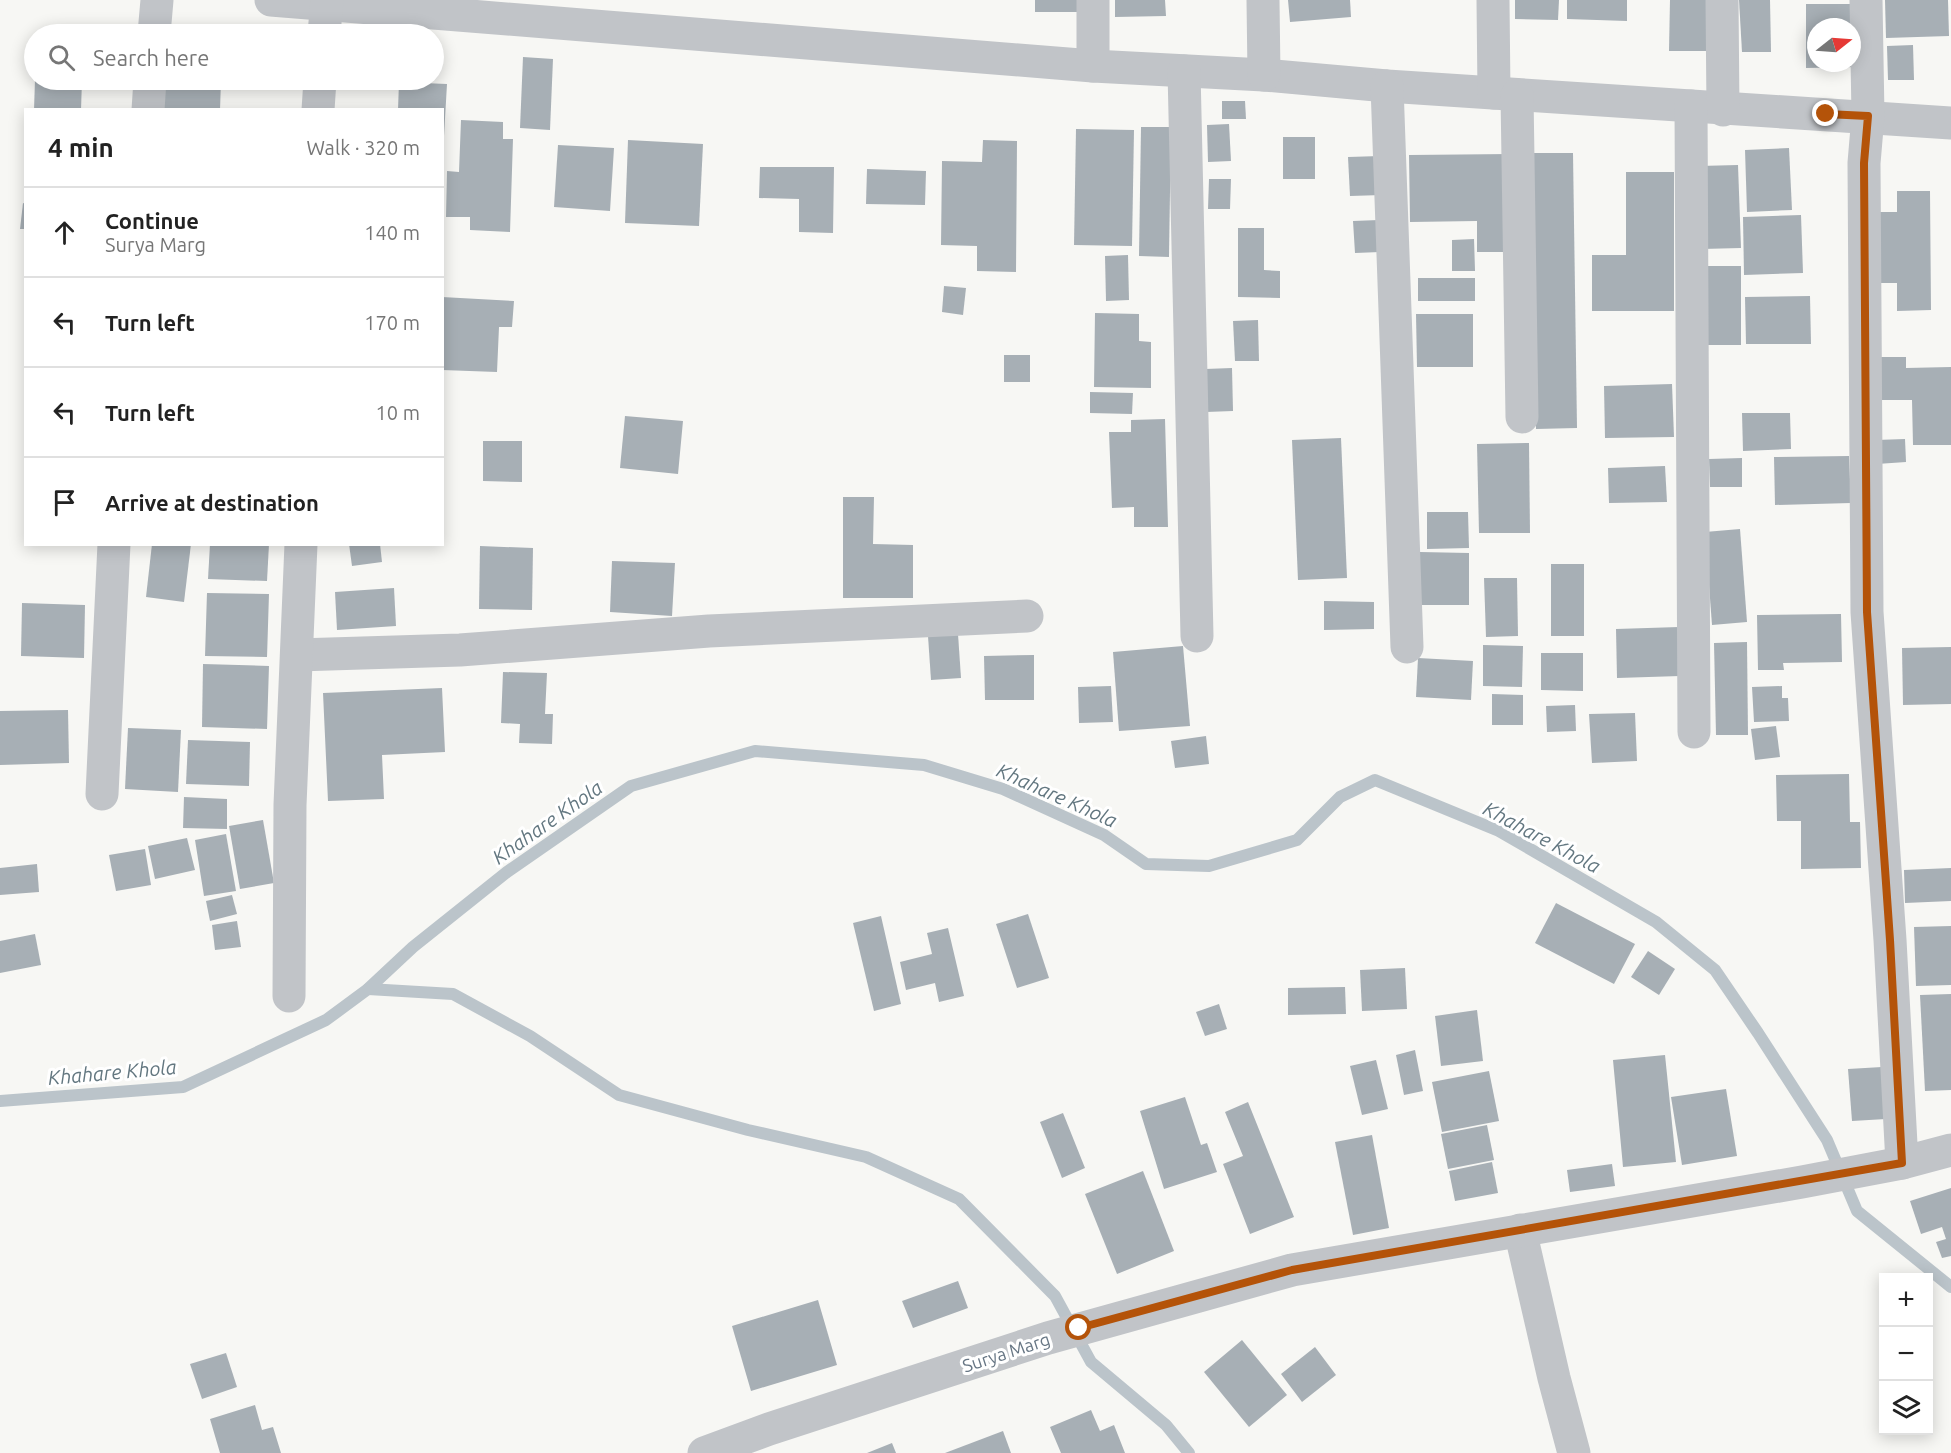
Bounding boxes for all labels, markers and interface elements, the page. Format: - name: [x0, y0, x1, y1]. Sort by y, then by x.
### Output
- north arrow: [1807, 18, 1861, 72]
- search box: [24, 24, 444, 90]
- icon: search: [45, 41, 78, 74]
- text: Search here: [93, 45, 209, 70]
- route end: [1812, 100, 1838, 126]
- text: 4 min: [48, 133, 114, 162]
- text: Walk · 320 m: [307, 136, 420, 159]
- text: Continue: [105, 208, 199, 233]
- icon: ahead: [48, 216, 81, 249]
- text: 140 m: [364, 221, 420, 244]
- text: Surya Marg: [105, 233, 206, 256]
- icon: left: [48, 306, 81, 339]
- text: Turn left: [105, 310, 195, 335]
- text: 170 m: [364, 311, 420, 334]
- icon: left: [48, 396, 81, 429]
- text: Turn left: [105, 400, 195, 425]
- text: 10 m: [376, 401, 420, 424]
- icon: arrive: [48, 486, 81, 519]
- text: Arrive at destination: [105, 490, 319, 515]
- water label: Khahare Khola: [993, 758, 1121, 832]
- water label: Khahare Khola: [488, 775, 607, 868]
- water label: Khahare Khola: [1480, 797, 1605, 878]
- water label: Khahare Khola: [47, 1055, 177, 1089]
- map controls: [1879, 1273, 1933, 1435]
- button: +: [1879, 1273, 1933, 1327]
- route start: [1065, 1314, 1091, 1340]
- button: −: [1879, 1327, 1933, 1381]
- street label: Surya Marg: [960, 1328, 1052, 1376]
- button: layers: [1879, 1381, 1933, 1435]

